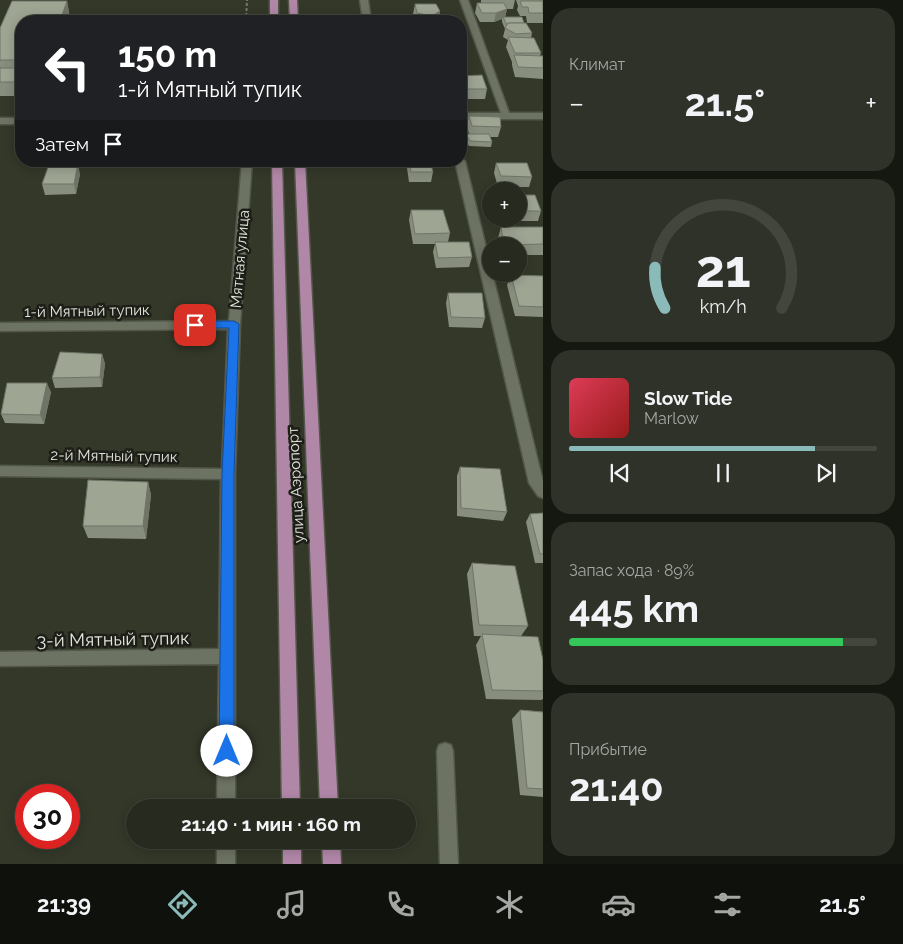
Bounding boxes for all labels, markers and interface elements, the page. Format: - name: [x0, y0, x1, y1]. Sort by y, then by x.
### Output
- text: 150 m: [118, 34, 217, 75]
- icon: left: [35, 35, 100, 100]
- text: Климат: [569, 55, 625, 74]
- text: 1-й Мятный тупик: [118, 76, 302, 102]
- text: 21.5°: [684, 80, 765, 125]
- text: −: [569, 87, 584, 120]
- text: +: [865, 87, 877, 120]
- icon: arrive: [99, 130, 127, 158]
- text: Затем: [35, 133, 89, 155]
- map controls: [482, 182, 527, 282]
- button: +: [482, 182, 527, 227]
- street label: Мятная улица: [227, 209, 253, 309]
- button: −: [482, 237, 527, 282]
- text: 21: [695, 238, 751, 299]
- text: km/h: [699, 296, 747, 317]
- street label: 1-й Мятный тупик: [24, 301, 150, 321]
- pin: [174, 304, 216, 346]
- icon: arrive: [181, 311, 209, 339]
- text: Slow Tide: [644, 387, 733, 409]
- text: Marlow: [644, 409, 699, 428]
- street label: улица Аэропорт: [284, 426, 308, 544]
- street label: 2-й Мятный тупик: [50, 446, 178, 466]
- icon: previous: [606, 459, 634, 487]
- icon: pause: [709, 459, 737, 487]
- icon: next: [812, 459, 840, 487]
- text: Запас хода · 89%: [569, 561, 694, 580]
- text: 445 km: [569, 586, 699, 631]
- street label: 3-й Мятный тупик: [36, 627, 190, 651]
- position arrow: [200, 724, 252, 776]
- text: Прибытие: [569, 740, 647, 759]
- text: 21:40: [569, 765, 664, 810]
- speed limit sign: 30: [15, 784, 80, 849]
- text: 21:40 · 1 мин · 160 m: [181, 813, 361, 835]
- icon: directions: [165, 887, 200, 922]
- icon: music: [274, 887, 309, 922]
- icon: phone: [383, 887, 418, 922]
- icon: climate: [492, 887, 527, 922]
- icon: car: [601, 887, 636, 922]
- icon: filters: [710, 887, 745, 922]
- text: 21:39: [37, 891, 91, 917]
- text: 21.5°: [819, 891, 866, 917]

